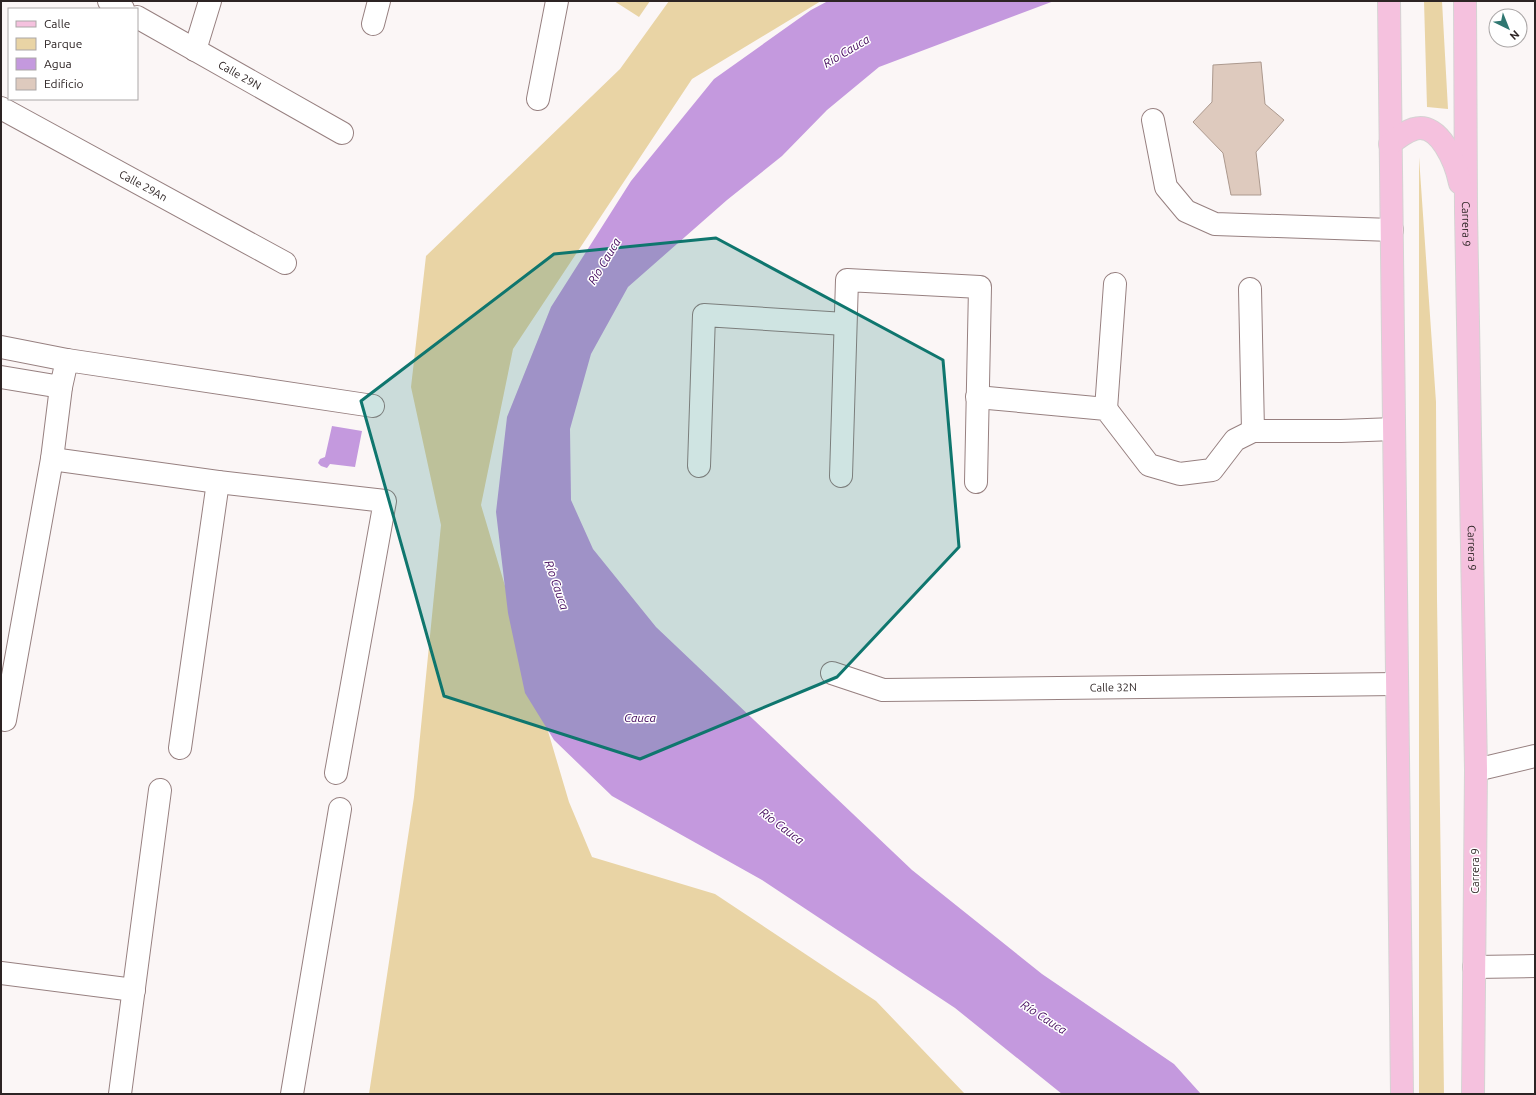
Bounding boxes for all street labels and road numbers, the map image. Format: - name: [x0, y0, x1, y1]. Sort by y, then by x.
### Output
- street label: Calle 29N: [216, 58, 263, 92]
- street label: Calle 29An: [117, 168, 169, 203]
- street label: Carrera 9: [1460, 201, 1473, 247]
- street label: Carrera 9: [1466, 525, 1478, 571]
- street label: Calle 32N: [1090, 681, 1137, 694]
- street label: Carrera 9: [1469, 848, 1481, 894]

